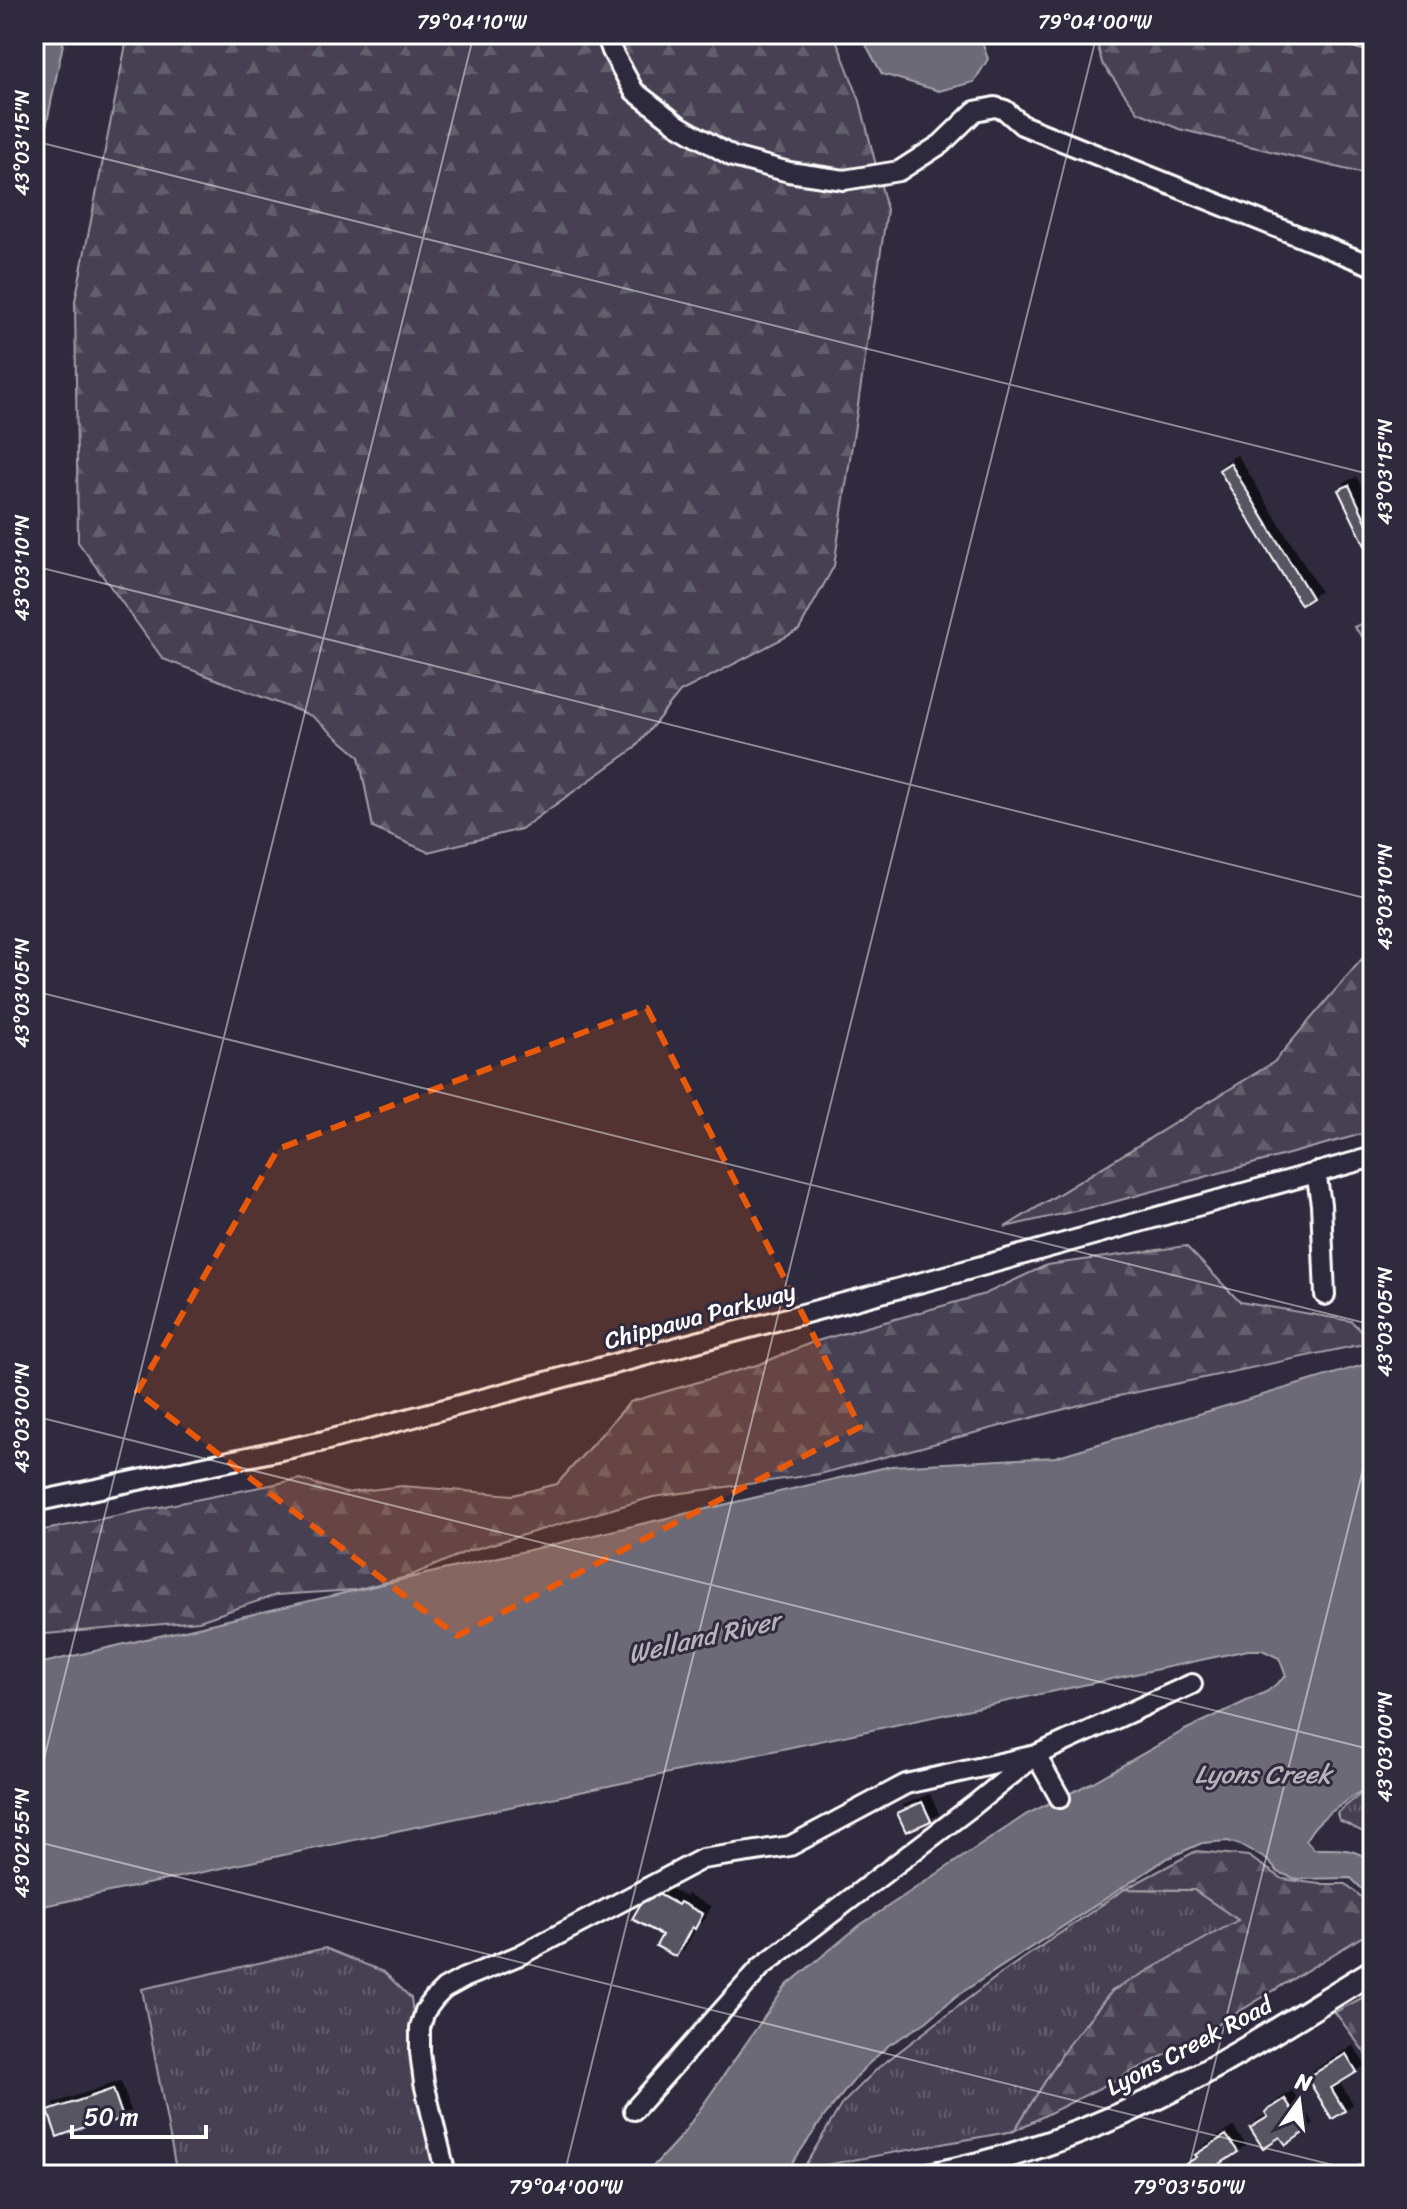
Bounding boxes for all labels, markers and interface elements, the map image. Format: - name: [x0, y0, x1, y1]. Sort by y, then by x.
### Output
- text: 79°04'10"W: [417, 5, 527, 40]
- text: 79°04'00"W: [1038, 5, 1152, 40]
- text: 43°03'15"N: [5, 90, 40, 196]
- text: 43°03'15"N: [1368, 419, 1403, 525]
- text: 43°03'10"N: [5, 515, 40, 621]
- text: 43°03'10"N: [1368, 844, 1403, 950]
- text: 43°03'05"N: [5, 938, 40, 1048]
- text: 43°03'05"N: [1368, 1267, 1403, 1377]
- street label: Chippawa Parkway: [600, 1270, 801, 1362]
- text: 43°03'00"N: [5, 1363, 40, 1473]
- water label: Welland River: [623, 1596, 789, 1677]
- text: 43°03'00"N: [1368, 1692, 1403, 1802]
- water label: Lyons Creek: [1195, 1751, 1335, 1797]
- text: 43°02'55"N: [5, 1788, 40, 1898]
- street label: Lyons Creek Road: [1098, 1984, 1281, 2108]
- north arrow: [1259, 2061, 1339, 2141]
- text: N: [1291, 2061, 1317, 2103]
- scale bar: [72, 2089, 206, 2139]
- text: 50 m: [84, 2096, 139, 2138]
- text: 79°04'00"W: [509, 2170, 623, 2205]
- text: 79°03'50"W: [1133, 2170, 1246, 2205]

